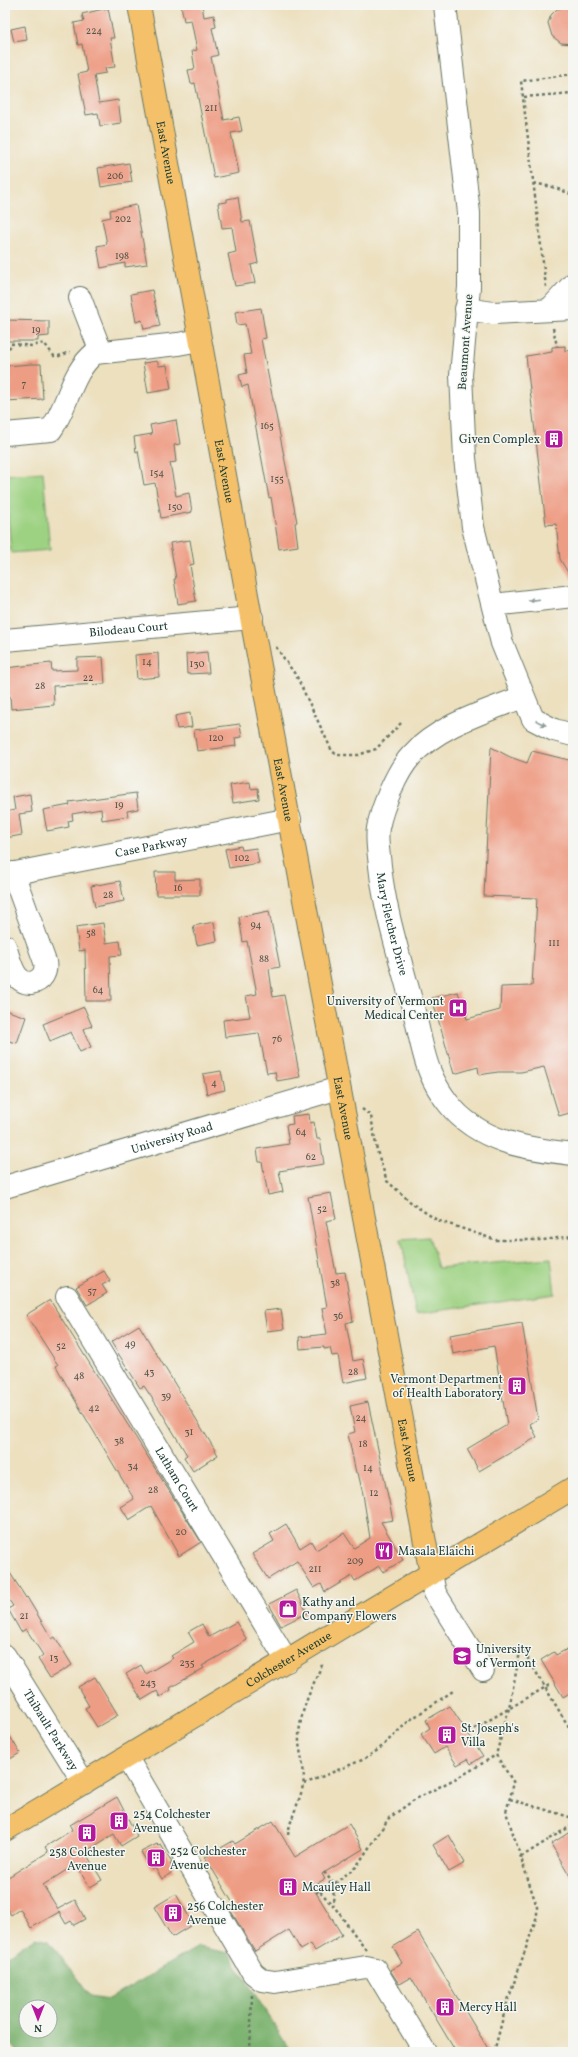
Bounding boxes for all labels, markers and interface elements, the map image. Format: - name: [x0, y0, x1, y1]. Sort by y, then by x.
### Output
- house number: 224: [86, 24, 102, 38]
- house number: 211: [204, 101, 218, 115]
- street label: East Avenue: [151, 120, 179, 186]
- house number: 206: [107, 169, 123, 183]
- house number: 202: [115, 212, 131, 226]
- house number: 198: [115, 249, 129, 263]
- street label: Beaumont Avenue: [455, 293, 477, 390]
- house number: 19: [31, 323, 41, 337]
- house number: 7: [22, 377, 27, 391]
- house number: 165: [260, 419, 274, 433]
- building icon: Given Complex: [543, 428, 565, 450]
- place label: Given Complex: [459, 432, 540, 448]
- street label: East Avenue: [210, 438, 237, 505]
- house number: 154: [150, 466, 164, 480]
- house number: 155: [270, 472, 284, 486]
- house number: 150: [168, 500, 182, 514]
- one-way arrow: [528, 597, 540, 603]
- street label: Bilodeau Court: [89, 619, 169, 641]
- house number: 14: [142, 655, 152, 669]
- house number: 130: [190, 657, 204, 671]
- house number: 22: [83, 671, 93, 685]
- house number: 28: [35, 679, 45, 693]
- one-way arrow: [535, 720, 547, 726]
- house number: 120: [208, 731, 224, 745]
- street label: East Avenue: [269, 757, 296, 823]
- house number: 19: [114, 798, 124, 812]
- street label: Case Parkway: [114, 832, 189, 862]
- house number: 102: [234, 851, 250, 865]
- street label: Mary Fletcher Drive: [372, 871, 411, 978]
- house number: 16: [174, 881, 182, 895]
- house number: 28: [103, 888, 113, 902]
- house number: 94: [251, 918, 261, 932]
- house number: 58: [86, 926, 96, 940]
- house number: 111: [548, 936, 560, 950]
- house number: 88: [259, 952, 269, 966]
- house number: 64: [93, 983, 103, 997]
- place label: University of Vermont Medical Center: [327, 994, 444, 1024]
- hospital icon: University of Vermont Medical Center: [447, 997, 469, 1019]
- house number: 76: [272, 1032, 282, 1046]
- street label: East Avenue: [329, 1075, 356, 1142]
- house number: 4: [211, 1076, 217, 1090]
- street label: University Road: [129, 1119, 215, 1158]
- house number: 64: [296, 1125, 306, 1139]
- house number: 62: [306, 1150, 316, 1164]
- house number: 52: [317, 1202, 327, 1216]
- house number: 38: [330, 1276, 340, 1290]
- house number: 57: [87, 1284, 97, 1298]
- house number: 36: [333, 1309, 343, 1323]
- house number: 49: [125, 1337, 135, 1351]
- house number: 52: [56, 1339, 66, 1353]
- house number: 43: [144, 1365, 154, 1379]
- house number: 28: [348, 1365, 358, 1379]
- house number: 48: [74, 1369, 84, 1383]
- place label: Vermont Department of Health Laboratory: [390, 1372, 504, 1402]
- building icon: Vermont Department of Health Laboratory: [506, 1375, 528, 1397]
- house number: 39: [161, 1389, 171, 1403]
- house number: 42: [88, 1401, 100, 1415]
- house number: 24: [355, 1411, 367, 1425]
- street label: East Avenue: [393, 1417, 421, 1484]
- house number: 31: [184, 1425, 194, 1439]
- house number: 38: [114, 1434, 124, 1448]
- house number: 18: [359, 1437, 367, 1451]
- street label: Latham Court: [151, 1444, 202, 1515]
- house number: 34: [127, 1459, 139, 1473]
- house number: 14: [363, 1461, 373, 1475]
- house number: 28: [148, 1483, 158, 1497]
- house number: 12: [369, 1486, 379, 1500]
- house number: 20: [175, 1525, 187, 1539]
- restaurant icon: Masala Elaichi: [373, 1540, 395, 1562]
- place label: Masala Elaichi: [398, 1544, 475, 1560]
- house number: 209: [347, 1554, 363, 1568]
- house number: 211: [308, 1562, 322, 1576]
- place label: Kathy and Company Flowers: [302, 1595, 397, 1625]
- shop icon: Kathy and Company Flowers: [277, 1598, 299, 1620]
- house number: 21: [19, 1609, 29, 1623]
- street label: Colchester Avenue: [243, 1628, 335, 1692]
- place label: University of Vermont: [476, 1642, 536, 1672]
- school or university icon: University of Vermont: [451, 1645, 473, 1667]
- house number: 13: [49, 1651, 59, 1665]
- house number: 235: [179, 1656, 195, 1670]
- house number: 243: [140, 1676, 156, 1690]
- street label: Thibault Parkway: [19, 1687, 82, 1775]
- place label: St. Joseph's Villa: [461, 1721, 519, 1751]
- building icon: St. Joseph's Villa: [436, 1724, 458, 1746]
- place label: 254 Colchester Avenue: [133, 1807, 210, 1837]
- building icon: 254 Colchester Avenue: [108, 1810, 130, 1832]
- building icon: 258 Colchester Avenue: [76, 1822, 98, 1844]
- place label: 252 Colchester Avenue: [170, 1844, 247, 1874]
- place label: 258 Colchester Avenue: [49, 1845, 125, 1875]
- building icon: 252 Colchester Avenue: [145, 1847, 167, 1869]
- building icon: Mcauley Hall: [277, 1876, 299, 1898]
- place label: Mcauley Hall: [302, 1880, 371, 1896]
- place label: 256 Colchester Avenue: [187, 1899, 263, 1929]
- building icon: 256 Colchester Avenue: [162, 1902, 184, 1924]
- building icon: Mercy Hall: [434, 1996, 456, 2018]
- north arrow: [18, 1999, 58, 2039]
- place label: Mercy Hall: [459, 2000, 517, 2016]
- text: N: [34, 2020, 42, 2035]

